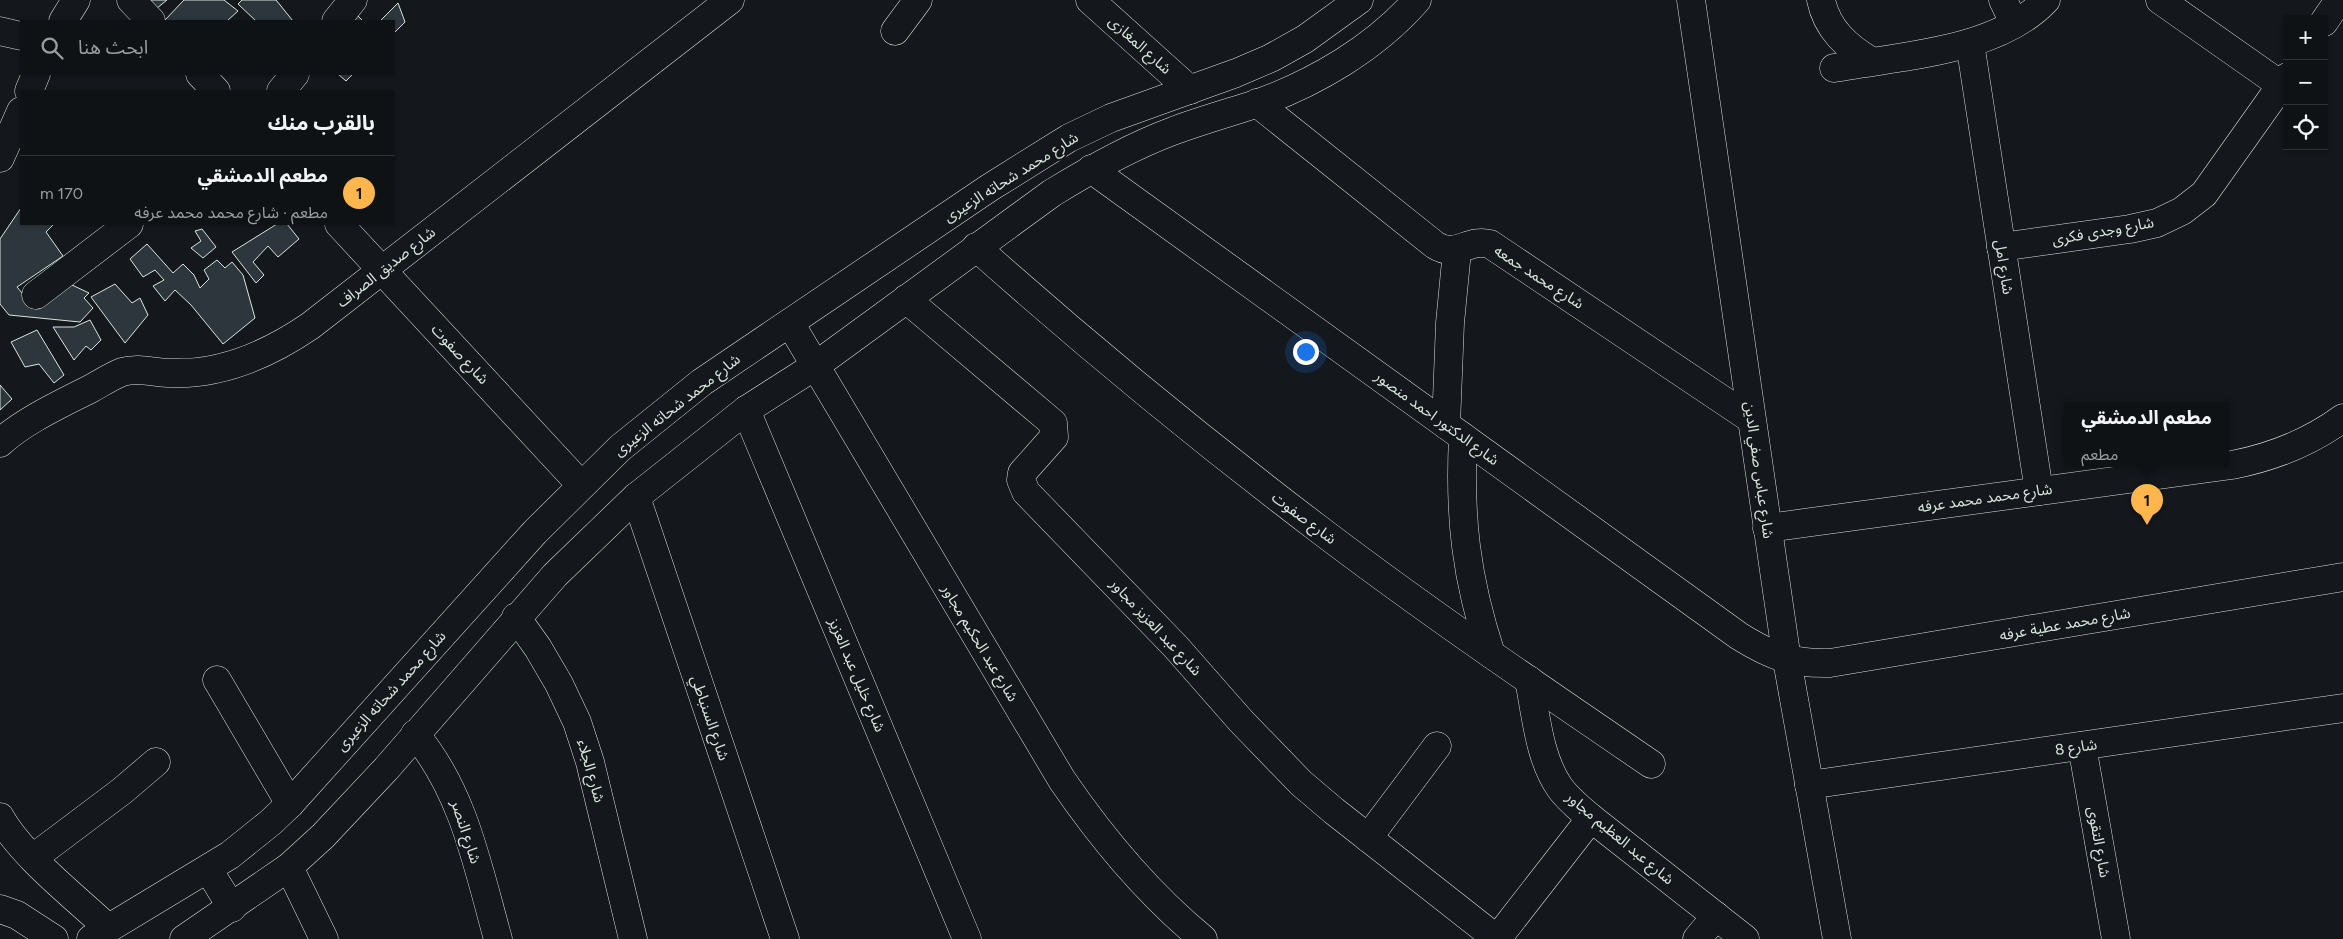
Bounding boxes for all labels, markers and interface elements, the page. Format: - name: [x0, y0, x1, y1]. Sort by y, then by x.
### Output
- street label: شارع المغازى: [1103, 12, 1175, 80]
- map controls: [2283, 15, 2328, 150]
- button: +: [2283, 15, 2328, 60]
- search box: [20, 20, 395, 75]
- icon: search: [38, 34, 66, 62]
- text: ابحث هنا: [78, 36, 148, 59]
- button: −: [2283, 60, 2328, 105]
- button: locate: [2283, 105, 2328, 150]
- text: بالقرب منك: [268, 110, 375, 135]
- street label: شارع محمد شحاته الزعيرى: [940, 128, 1083, 228]
- text: مطعم الدمشقي: [198, 164, 328, 187]
- text: 170 m: [40, 184, 83, 203]
- text: 1: [356, 184, 362, 203]
- text: مطعم · شارع محمد محمد عرفه: [134, 203, 328, 222]
- street label: شارع وجدى فكرى: [2051, 213, 2156, 252]
- street label: شارع صديق الصراف: [333, 223, 441, 314]
- street label: شارع امل: [1988, 238, 2017, 296]
- street label: شارع محمد جمعه: [1489, 241, 1587, 315]
- street label: شارع صفوت: [425, 320, 493, 390]
- your location: [1293, 339, 1319, 365]
- street label: شارع محمد شحاته الزعيرى: [610, 350, 746, 462]
- street label: شارع الدكتور احمد منصور: [1369, 366, 1503, 472]
- street label: شارع عباس صفي الدين: [1737, 400, 1778, 540]
- popup: [2064, 402, 2229, 467]
- text: مطعم الدمشقي: [2081, 406, 2212, 429]
- text: مطعم: [2081, 445, 2118, 464]
- street label: شارع محمد محمد عرفه: [1917, 480, 2054, 519]
- pin: 1: [2131, 484, 2163, 525]
- street label: شارع صفوت: [1266, 488, 1340, 551]
- street label: شارع عبد العزيز مجاور: [1103, 574, 1206, 682]
- street label: شارع عبد الحكيم مجاور: [935, 580, 1022, 707]
- street label: شارع محمد عطية عرفه: [1998, 604, 2133, 647]
- street label: شارع خليل عبد العزيز: [822, 614, 889, 736]
- street label: شارع محمد شحاته الزعيرى: [332, 627, 452, 757]
- street label: شارع السنباطي: [684, 673, 733, 764]
- street label: شارع 8: [2054, 735, 2099, 762]
- street label: شارع الجلاء: [570, 737, 609, 806]
- street label: شارع عبد العظيم مجاور: [1560, 787, 1678, 891]
- street label: شارع النصر: [444, 797, 485, 867]
- street label: شارع التقوى: [2081, 805, 2114, 880]

